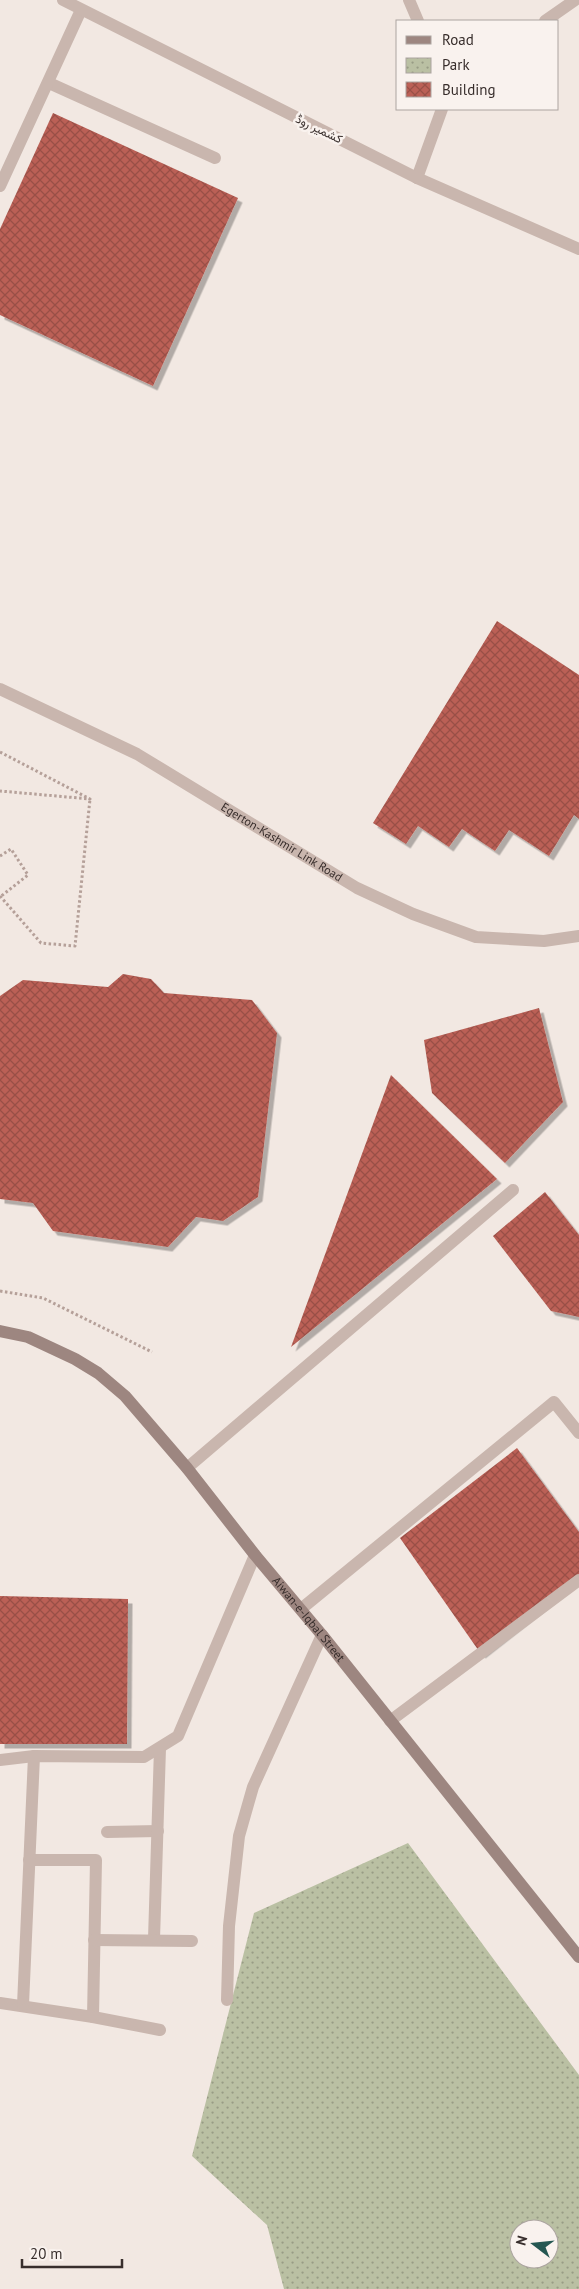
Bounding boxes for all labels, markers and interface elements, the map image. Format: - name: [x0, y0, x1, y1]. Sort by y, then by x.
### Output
- legend: [396, 20, 559, 110]
- text: Road: [442, 30, 474, 49]
- text: Park: [442, 55, 470, 74]
- text: Building: [442, 80, 496, 99]
- street label: کشمیر روڈ: [293, 111, 345, 147]
- street label: Egerton-Kashmir Link Road: [218, 799, 345, 884]
- street label: Aiwan-e-Iqbal Street: [269, 1573, 348, 1665]
- north arrow: [509, 2219, 559, 2269]
- text: N: [512, 2234, 531, 2247]
- scale bar: [22, 2236, 122, 2268]
- text: 20 m: [30, 2244, 63, 2263]

